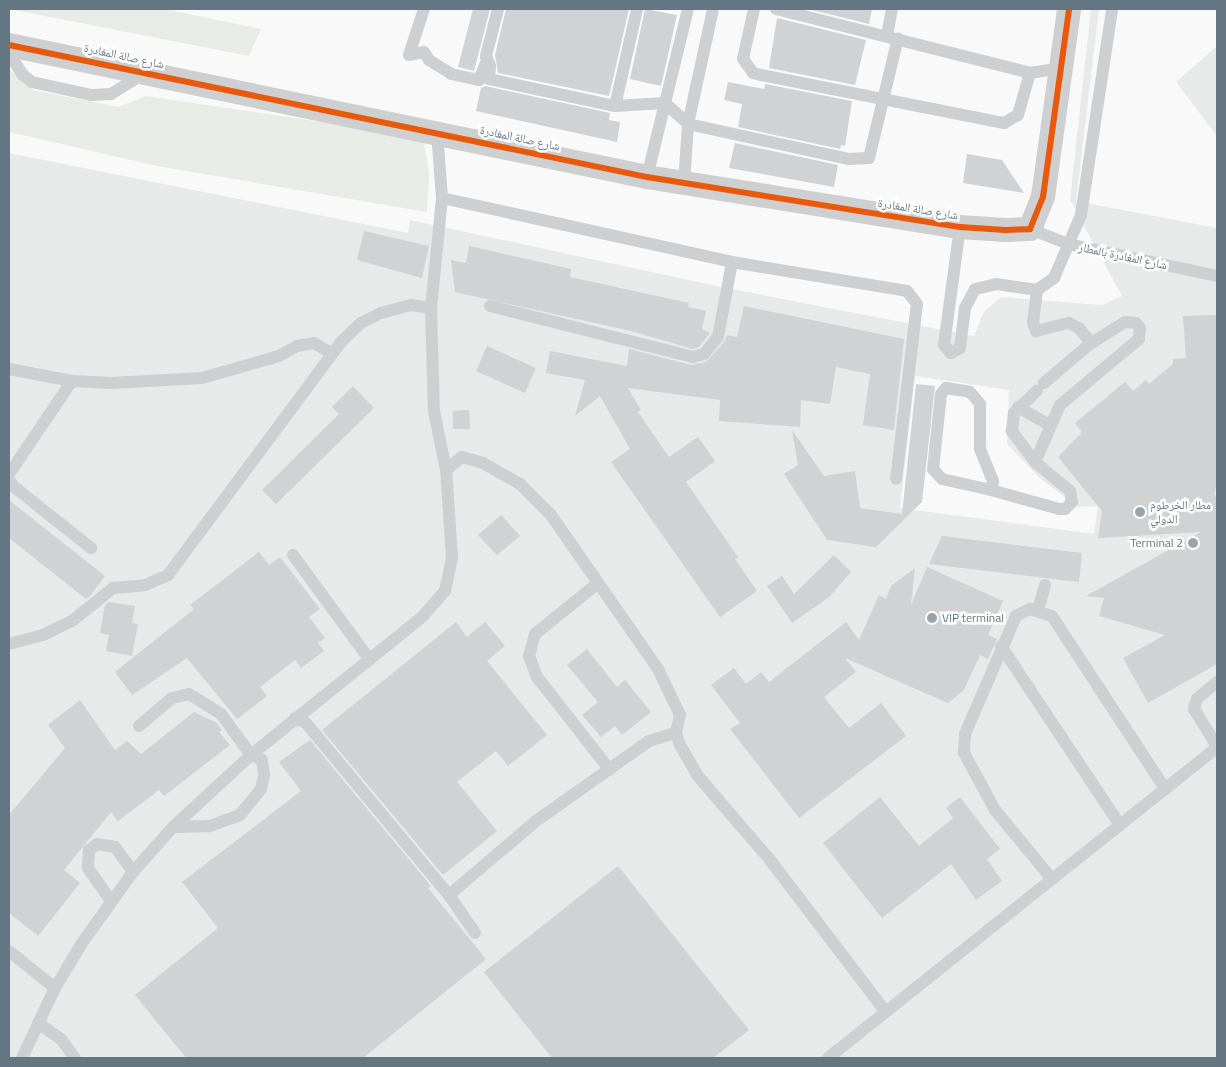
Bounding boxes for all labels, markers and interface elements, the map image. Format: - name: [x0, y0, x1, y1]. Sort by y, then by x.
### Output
- street label: شارع صالة المغادرة: [83, 40, 165, 72]
- street label: شارع صالة المغادرة: [479, 122, 561, 154]
- street label: شارع صالة المغادرة: [877, 196, 959, 222]
- street label: شارع المغادرة بالمطار: [1077, 240, 1169, 272]
- place label: مطار الخرطوم الدولي: [1150, 498, 1211, 526]
- marker: مطار الخرطوم الدولي: [1134, 506, 1146, 518]
- place label: Terminal 2: [1130, 536, 1183, 550]
- marker: Terminal 2: [1187, 537, 1199, 549]
- place label: VIP terminal: [942, 611, 1004, 625]
- marker: VIP terminal: [926, 612, 938, 624]

